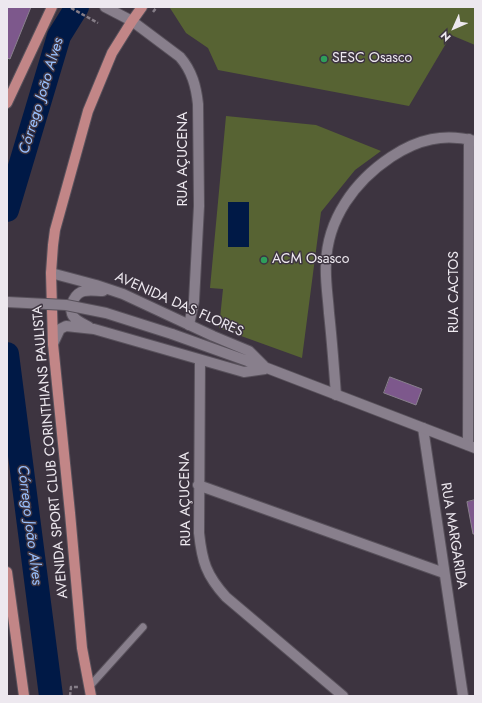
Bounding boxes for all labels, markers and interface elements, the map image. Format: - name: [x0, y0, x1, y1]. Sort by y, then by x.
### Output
- north arrow: [434, 8, 474, 48]
- text: N: [437, 28, 454, 45]
- water label: Córrego João Alves: [16, 36, 68, 156]
- place label: SESC Osasco: [332, 51, 412, 67]
- marker: SESC Osasco: [319, 54, 329, 64]
- street label: RUA AÇUCENA: [176, 112, 192, 206]
- street label: RUA CACTOS: [447, 251, 463, 333]
- place label: ACM Osasco: [272, 252, 349, 268]
- marker: ACM Osasco: [259, 255, 269, 265]
- street label: AVENIDA DAS FLORES: [112, 269, 246, 341]
- street label: AVENIDA SPORT CLUB CORINTHIANS PAULISTA: [30, 305, 72, 599]
- street label: RUA AÇUCENA: [177, 452, 195, 546]
- water label: Córrego João Alves: [13, 464, 45, 586]
- street label: RUA MARGARIDA: [436, 481, 470, 591]

